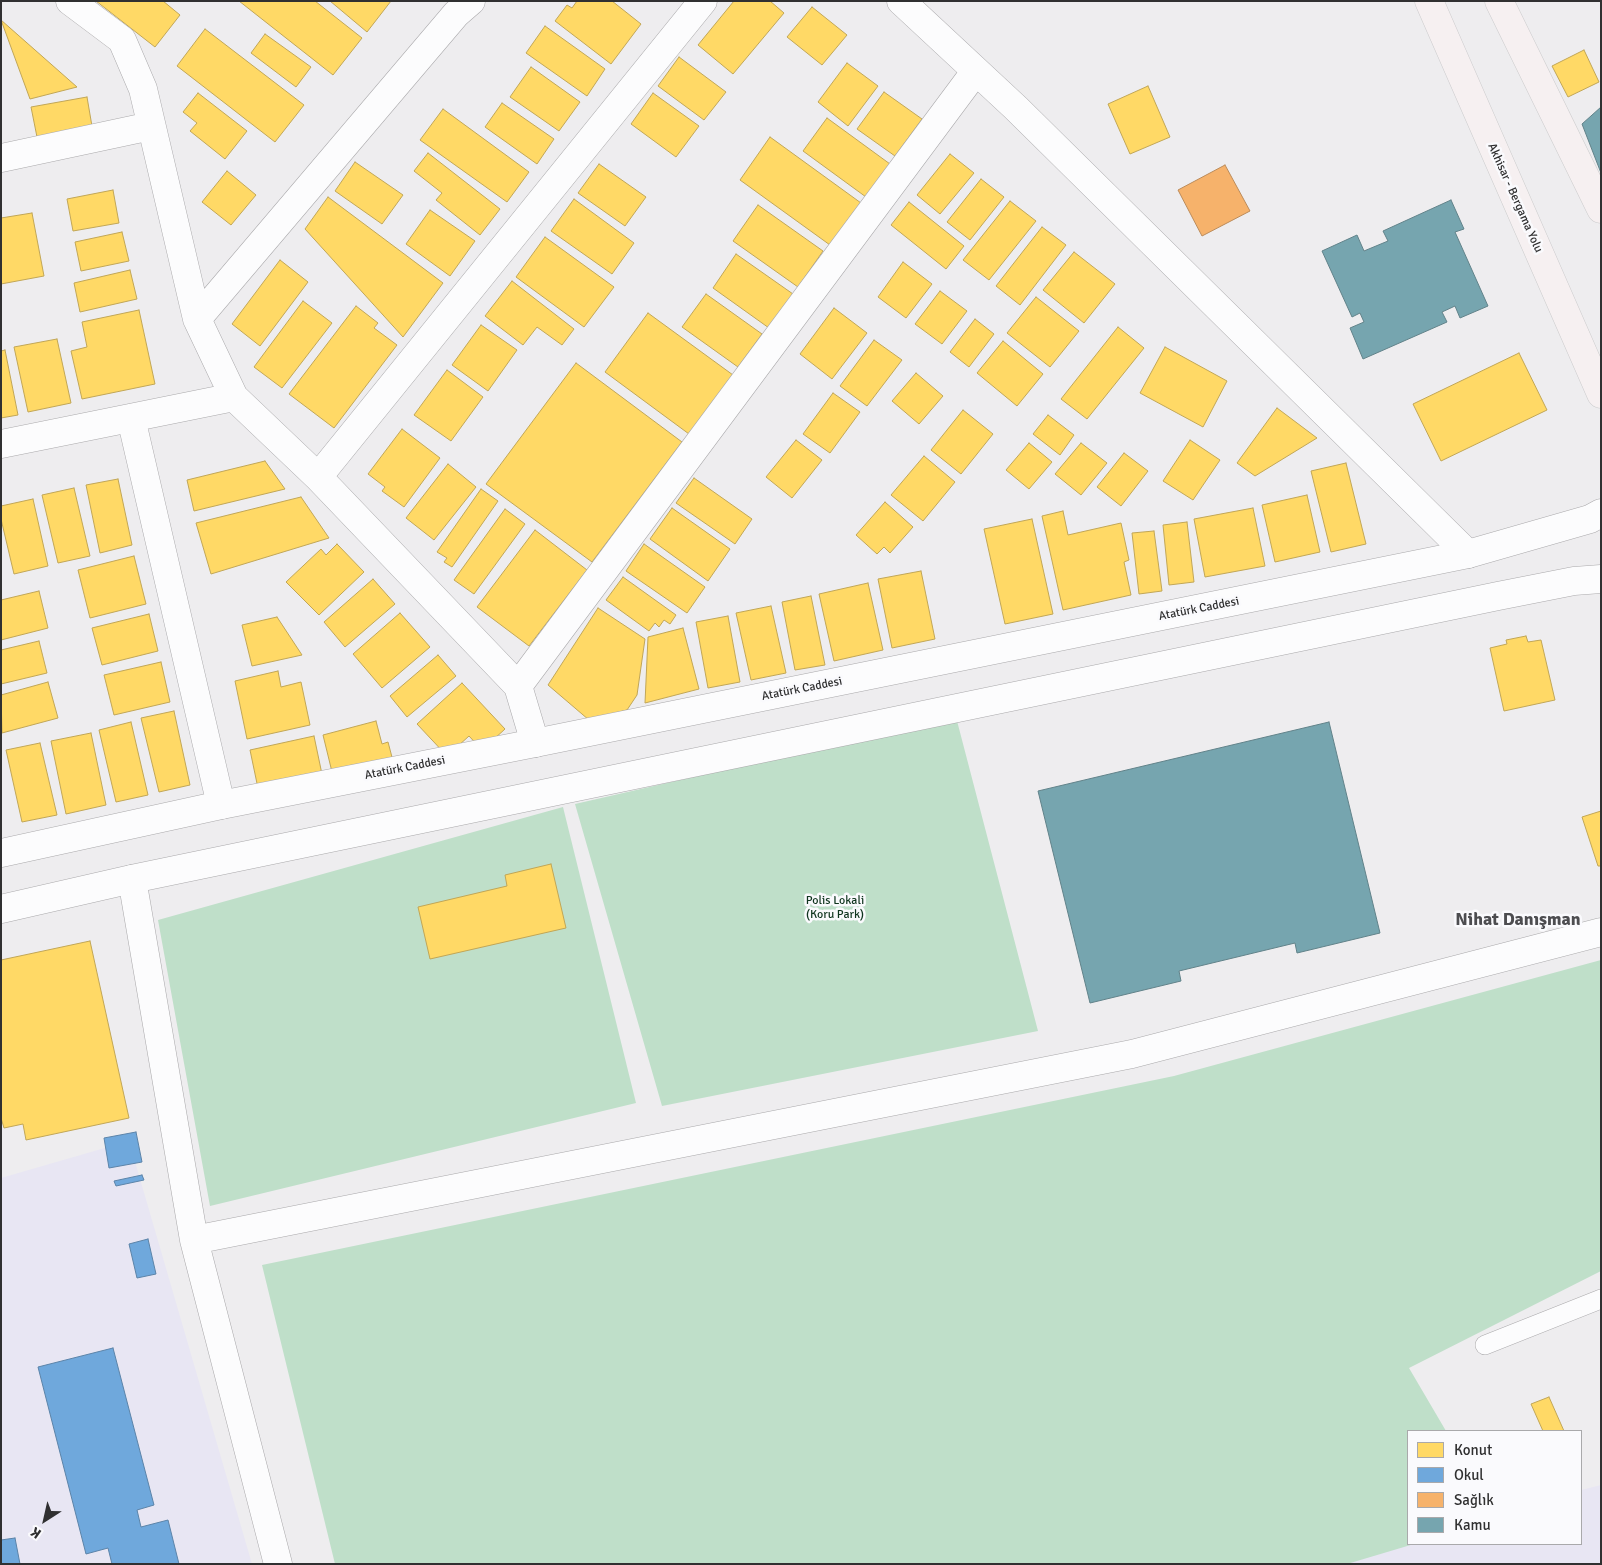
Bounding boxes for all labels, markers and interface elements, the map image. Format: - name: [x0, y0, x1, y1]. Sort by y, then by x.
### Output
- street label: Akhisar - Bergama Yolu: [1484, 141, 1546, 255]
- street label: Atatürk Caddesi: [1158, 594, 1240, 624]
- street label: Atatürk Caddesi: [761, 674, 843, 704]
- street label: Atatürk Caddesi: [364, 753, 446, 783]
- park label: Polis Lokali (Koru Park): [806, 894, 864, 922]
- district label: Nihat Danışman: [1455, 909, 1581, 931]
- legend: [1407, 1430, 1582, 1545]
- text: Konut: [1454, 1441, 1492, 1459]
- text: Okul: [1454, 1466, 1484, 1484]
- text: Sağlık: [1454, 1491, 1494, 1509]
- north arrow: [20, 1495, 70, 1545]
- text: Kamu: [1454, 1516, 1491, 1534]
- text: K: [28, 1523, 45, 1542]

